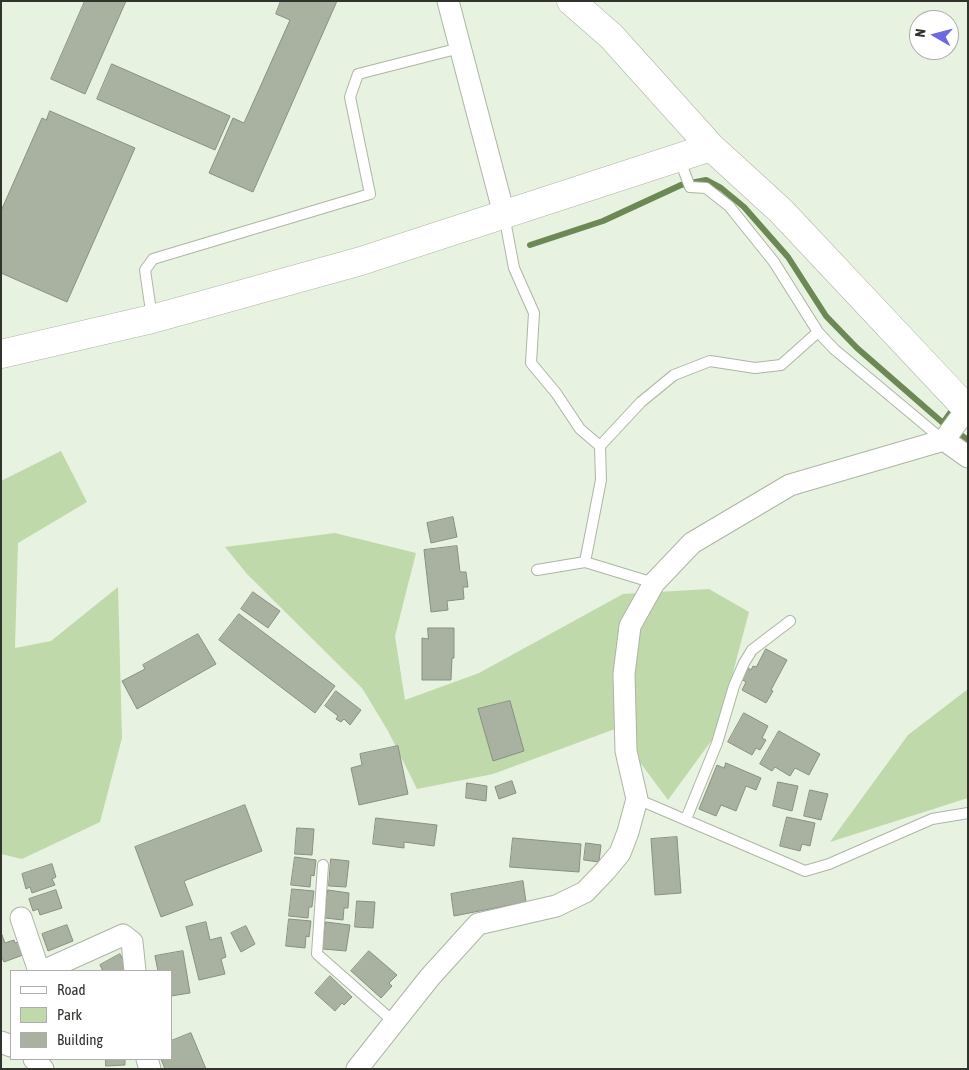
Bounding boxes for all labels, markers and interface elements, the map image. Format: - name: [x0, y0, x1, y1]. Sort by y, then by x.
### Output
- north arrow: [909, 10, 959, 60]
- text: N: [912, 28, 929, 38]
- legend: [10, 970, 172, 1060]
- text: Road: [57, 981, 86, 998]
- text: Park: [57, 1006, 82, 1023]
- text: Building: [57, 1031, 103, 1048]

